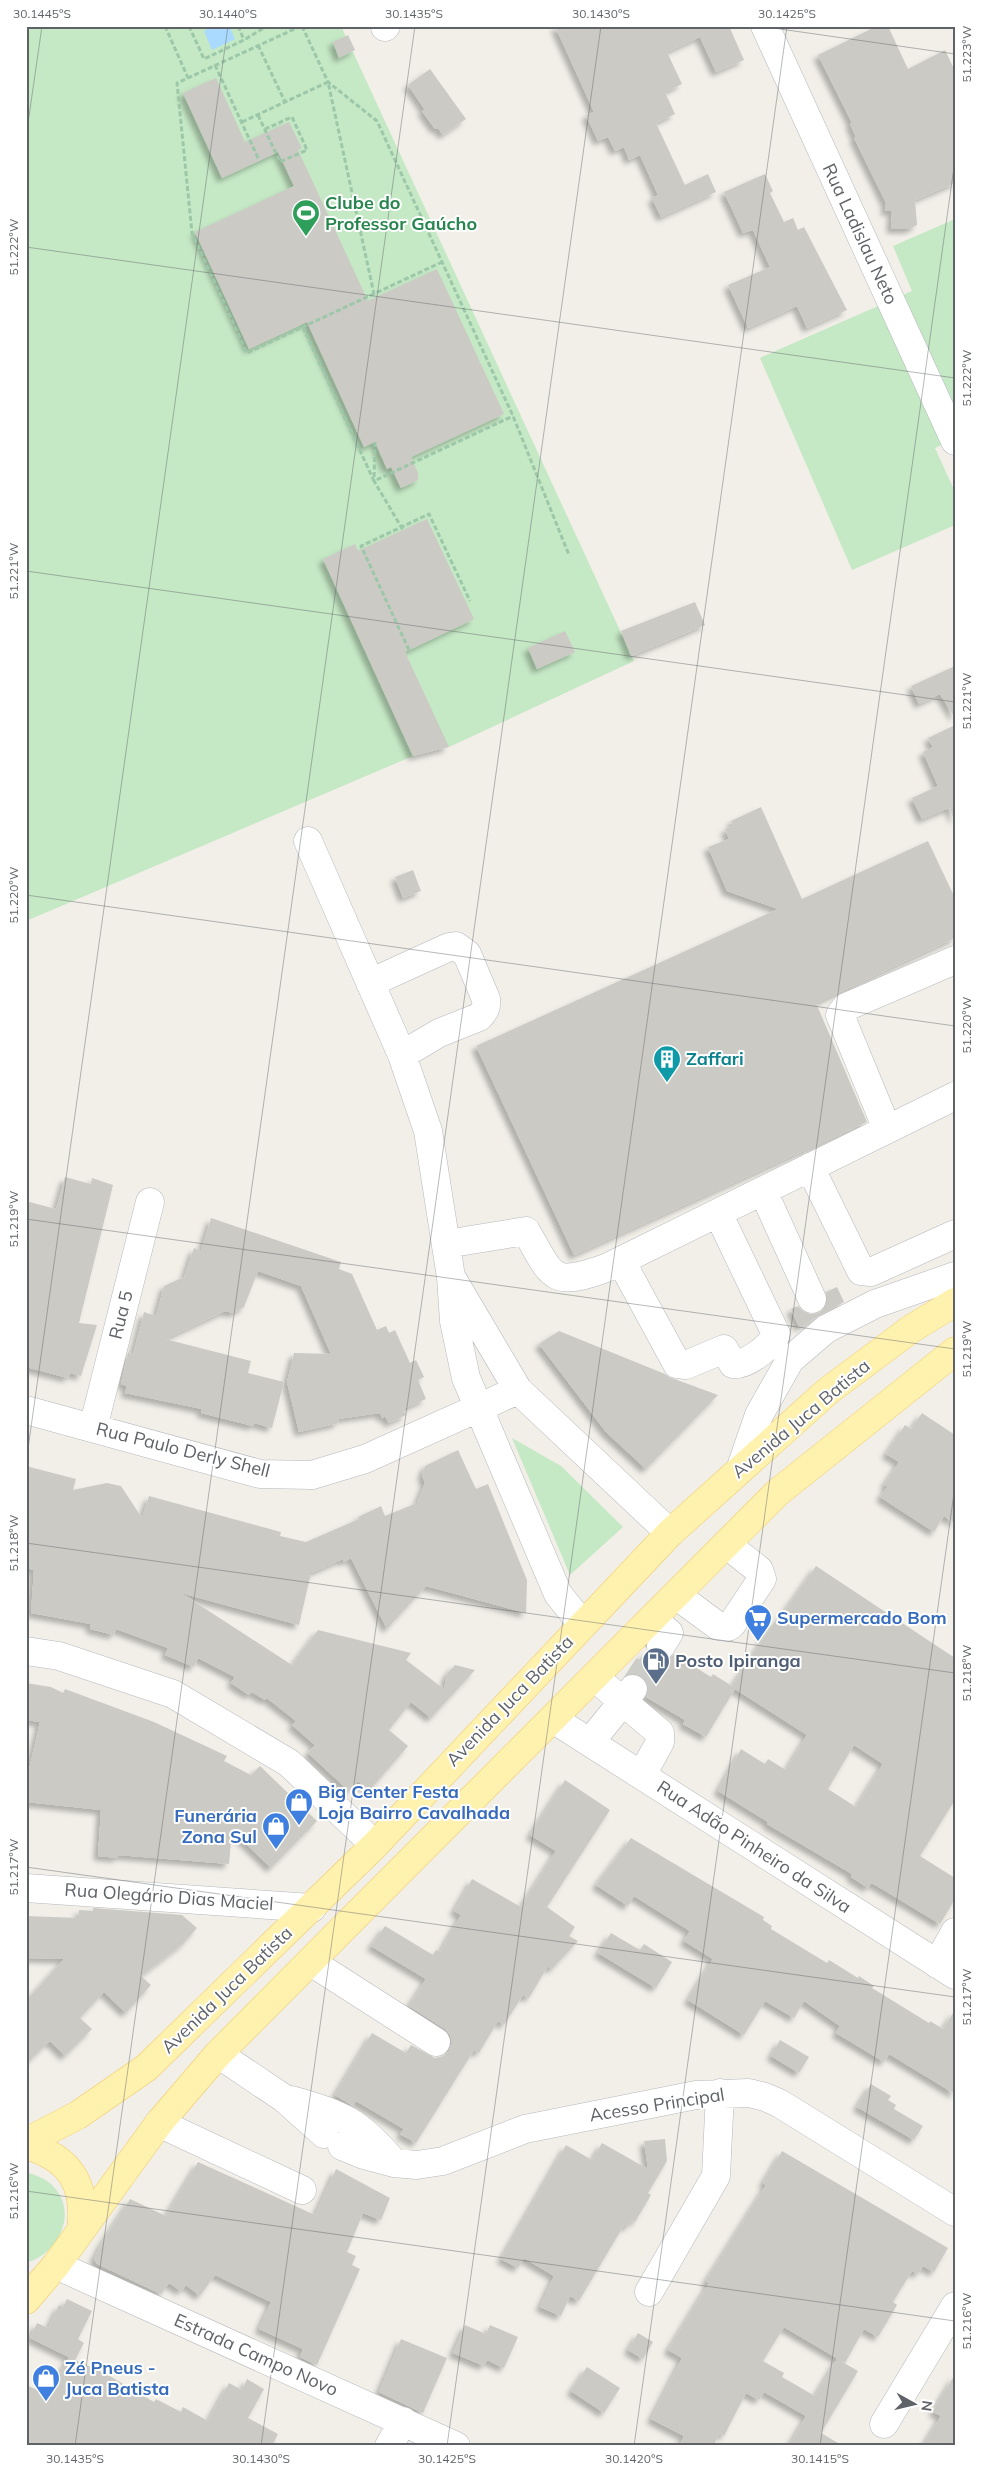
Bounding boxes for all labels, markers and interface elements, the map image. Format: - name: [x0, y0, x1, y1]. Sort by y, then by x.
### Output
- text: 30.1445°S: [13, 6, 71, 21]
- text: 30.1440°S: [199, 6, 257, 21]
- text: 30.1435°S: [385, 6, 443, 21]
- text: 30.1430°S: [572, 6, 630, 21]
- text: 30.1425°S: [758, 6, 816, 21]
- text: 51.223°W: [959, 26, 974, 82]
- street label: Rua Ladislau Neto: [818, 160, 903, 308]
- place label: Clube do Professor Gaúcho: [325, 191, 477, 235]
- sports icon: Clube do Professor Gaúcho: [291, 198, 321, 237]
- text: 51.222°W: [6, 219, 21, 275]
- text: 51.222°W: [959, 350, 974, 406]
- text: 51.221°W: [6, 543, 21, 599]
- text: 51.221°W: [959, 673, 974, 729]
- text: 51.220°W: [6, 867, 21, 923]
- text: 51.220°W: [959, 997, 974, 1053]
- building icon: Zaffari: [652, 1044, 682, 1083]
- place label: Zaffari: [686, 1047, 744, 1070]
- text: 51.219°W: [6, 1191, 21, 1247]
- street label: Rua 5: [103, 1288, 138, 1342]
- text: 51.219°W: [959, 1321, 974, 1377]
- street label: Avenida Juca Batista: [727, 1354, 874, 1483]
- street label: Rua Paulo Derly Shell: [94, 1417, 273, 1482]
- text: 51.218°W: [6, 1515, 21, 1571]
- supermarket icon: Supermercado Bom: [743, 1603, 773, 1642]
- place label: Supermercado Bom: [777, 1606, 947, 1629]
- street label: Avenida Juca Batista: [441, 1630, 578, 1771]
- text: 51.218°W: [959, 1645, 974, 1701]
- fuel station icon: Posto Ipiranga: [641, 1646, 671, 1685]
- place label: Posto Ipiranga: [675, 1649, 801, 1672]
- street label: Rua Adão Pinheiro da Silva: [653, 1775, 856, 1918]
- place label: Big Center Festa Loja Bairro Cavalhada: [318, 1780, 510, 1824]
- shop icon: Big Center Festa Loja Bairro Cavalhada: [284, 1787, 314, 1826]
- place label: Funerária Zona Sul: [174, 1804, 257, 1848]
- shop icon: Funerária Zona Sul: [261, 1811, 291, 1850]
- text: 51.217°W: [6, 1839, 21, 1895]
- street label: Rua Olegário Dias Maciel: [64, 1878, 274, 1915]
- street label: Avenida Juca Batista: [156, 1921, 297, 2058]
- text: 51.217°W: [959, 1969, 974, 2025]
- street label: Acesso Principal: [588, 2082, 726, 2127]
- text: 51.216°W: [6, 2163, 21, 2219]
- text: 51.216°W: [959, 2293, 974, 2349]
- street label: Estrada Campo Novo: [171, 2308, 342, 2401]
- place label: Zé Pneus - Juca Batista: [65, 2356, 169, 2400]
- shop icon: Zé Pneus - Juca Batista: [31, 2363, 61, 2402]
- north arrow: [888, 2380, 938, 2430]
- text: N: [917, 2399, 937, 2412]
- text: 30.1435°S: [46, 2451, 104, 2466]
- text: 30.1430°S: [232, 2451, 290, 2466]
- text: 30.1425°S: [418, 2451, 476, 2466]
- text: 30.1420°S: [605, 2451, 663, 2466]
- text: 30.1415°S: [791, 2451, 849, 2466]

